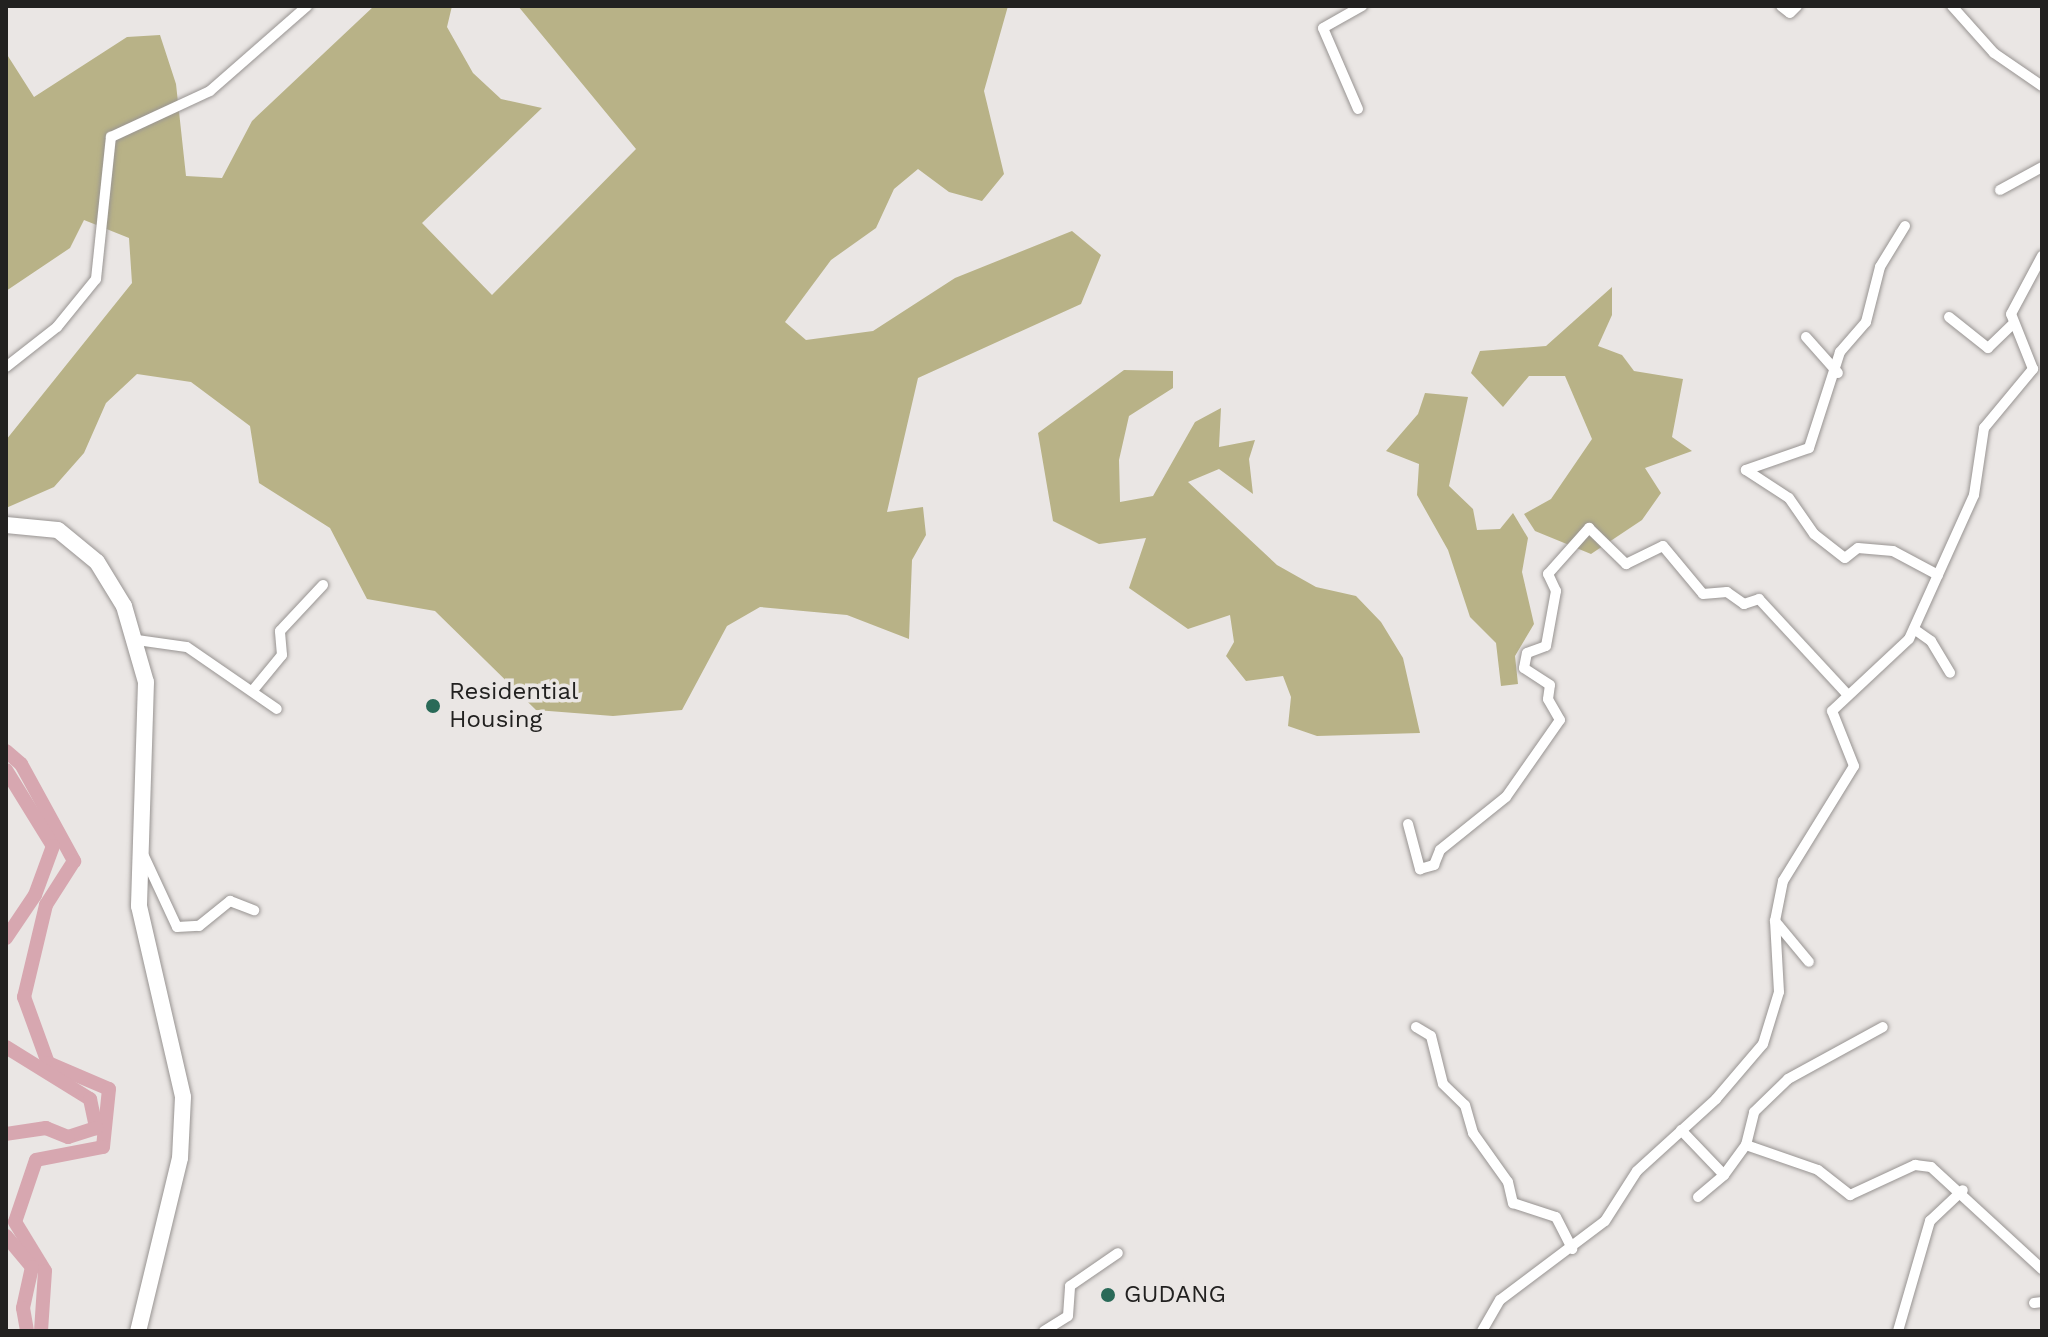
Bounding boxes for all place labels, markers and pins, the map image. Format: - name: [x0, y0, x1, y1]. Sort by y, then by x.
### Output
- place label: Residential Housing: [449, 678, 578, 734]
- marker: Residential Housing: [424, 697, 442, 715]
- place label: GUDANG: [1124, 1281, 1226, 1309]
- marker: GUDANG: [1099, 1286, 1117, 1304]

